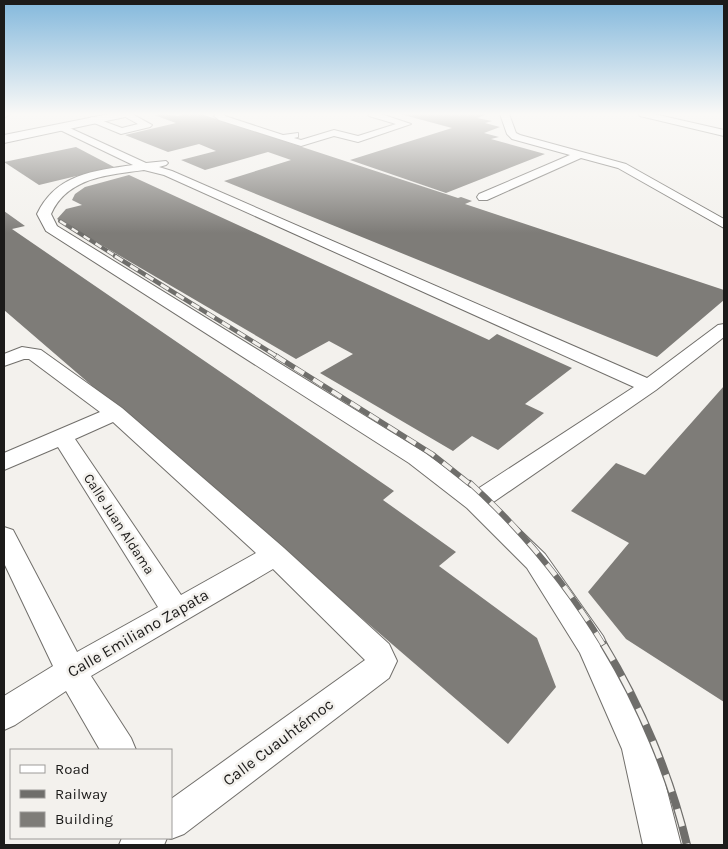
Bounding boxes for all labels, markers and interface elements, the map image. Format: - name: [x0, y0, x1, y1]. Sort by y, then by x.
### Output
- street label: Calle Juan Aldama: [80, 470, 158, 578]
- street label: Calle Emiliano Zapata: [64, 585, 212, 681]
- street label: Calle Cuauhtémoc: [219, 694, 337, 790]
- legend: [10, 749, 172, 839]
- text: Road: [55, 760, 90, 778]
- text: Railway: [55, 785, 107, 803]
- text: Building: [55, 810, 113, 828]

